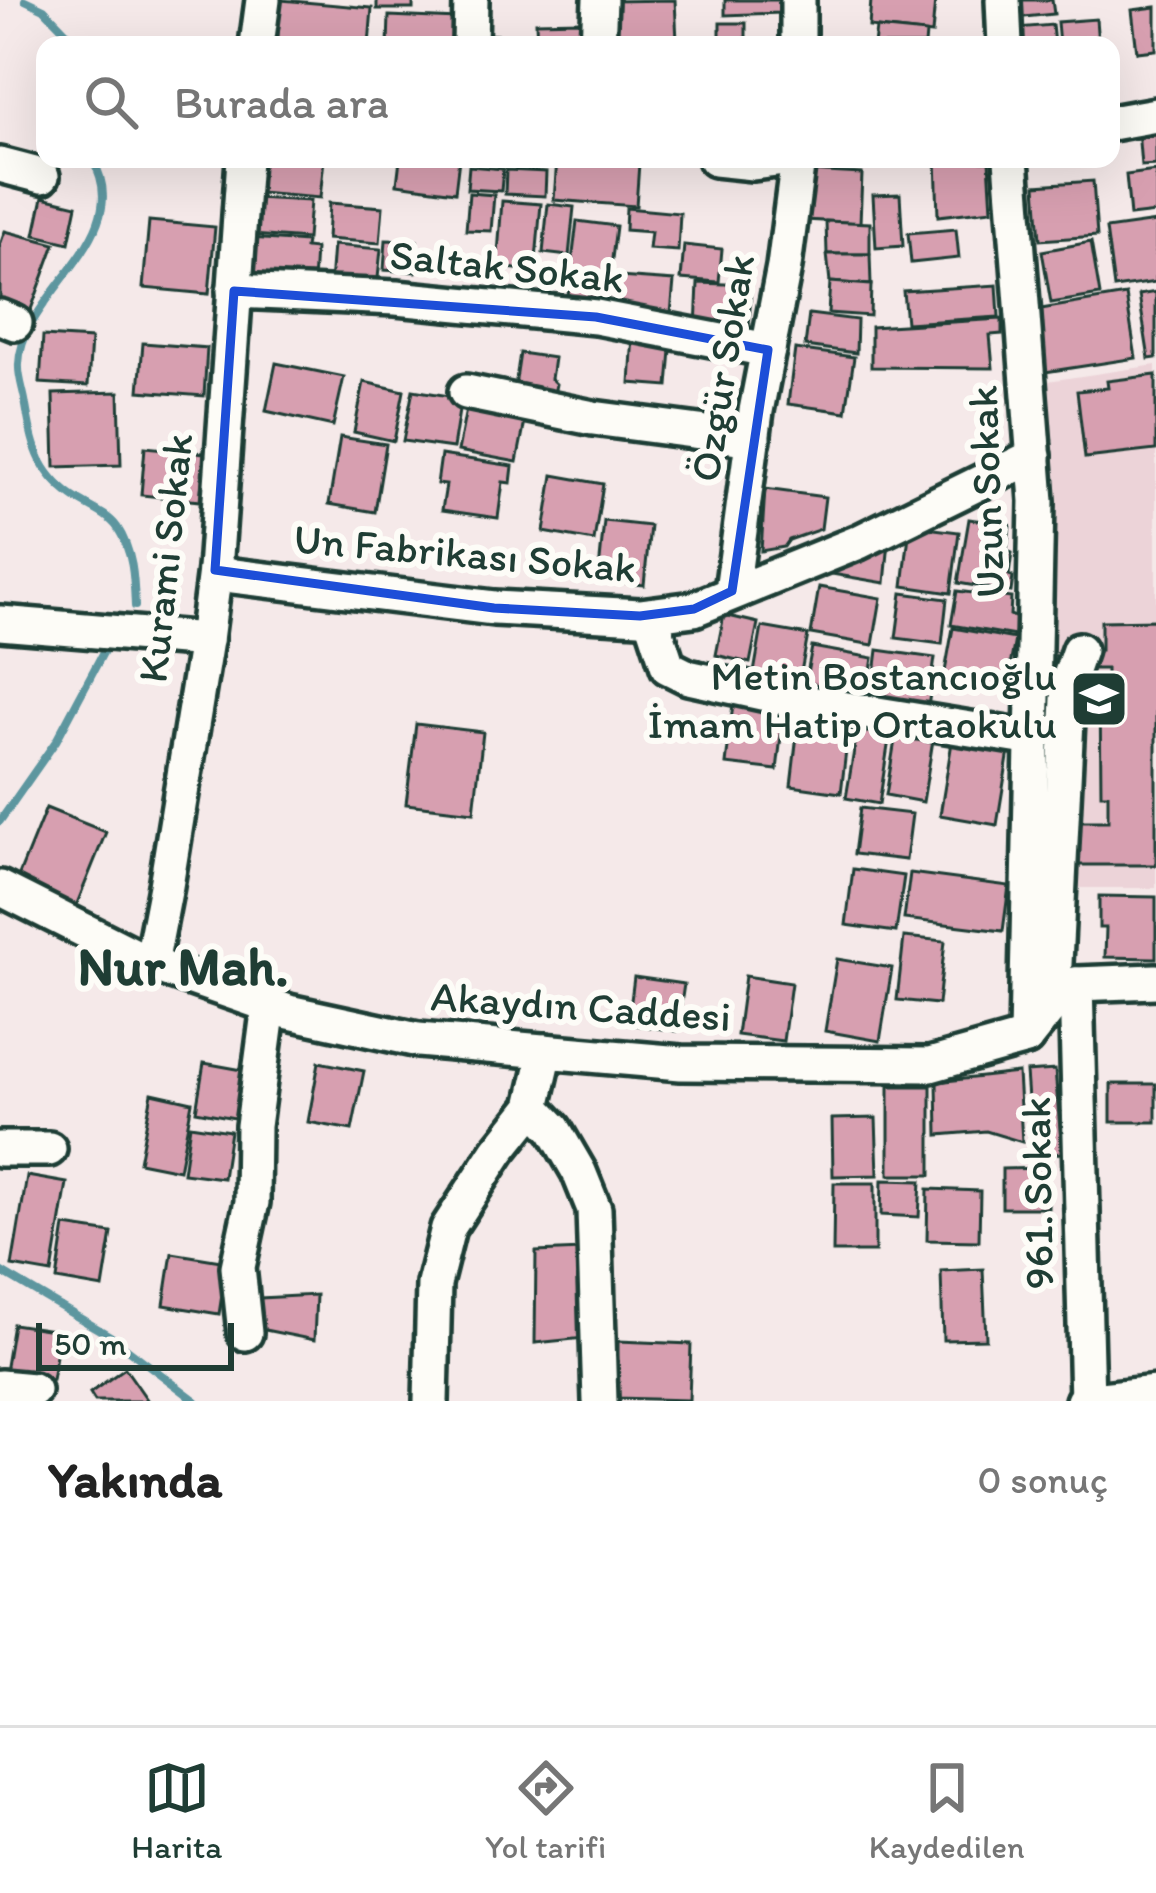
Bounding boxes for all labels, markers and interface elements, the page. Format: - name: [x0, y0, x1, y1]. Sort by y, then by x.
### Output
- search box: [36, 36, 1120, 168]
- icon: search: [78, 69, 144, 135]
- text: Burada ara: [174, 75, 389, 129]
- street label: Saltak Sokak: [388, 228, 626, 304]
- street label: Özgür Sokak: [679, 251, 765, 485]
- street label: Uzun Sokak: [957, 385, 1015, 599]
- street label: Kurami Sokak: [127, 431, 203, 685]
- street label: Un Fabrikası Sokak: [292, 513, 638, 593]
- place label: Metin Bostancıoğlu İmam Hatip Ortaokulu: [648, 650, 1057, 749]
- school or university icon: Metin Bostancıoğlu İmam Hatip Ortaokulu: [1068, 668, 1130, 730]
- district label: Nur Mah.: [78, 934, 288, 999]
- street label: Akaydın Caddesi: [429, 970, 733, 1042]
- street label: 961. Sokak: [1010, 1096, 1064, 1290]
- scale bar: [36, 1317, 234, 1370]
- text: 50 m: [54, 1324, 127, 1363]
- text: Yakında: [48, 1449, 222, 1510]
- text: 0 sonuç: [978, 1456, 1108, 1503]
- tab: Harita: [131, 1755, 222, 1866]
- tab: Yol tarifi: [485, 1755, 606, 1866]
- tab: Kaydedilen: [869, 1755, 1025, 1866]

